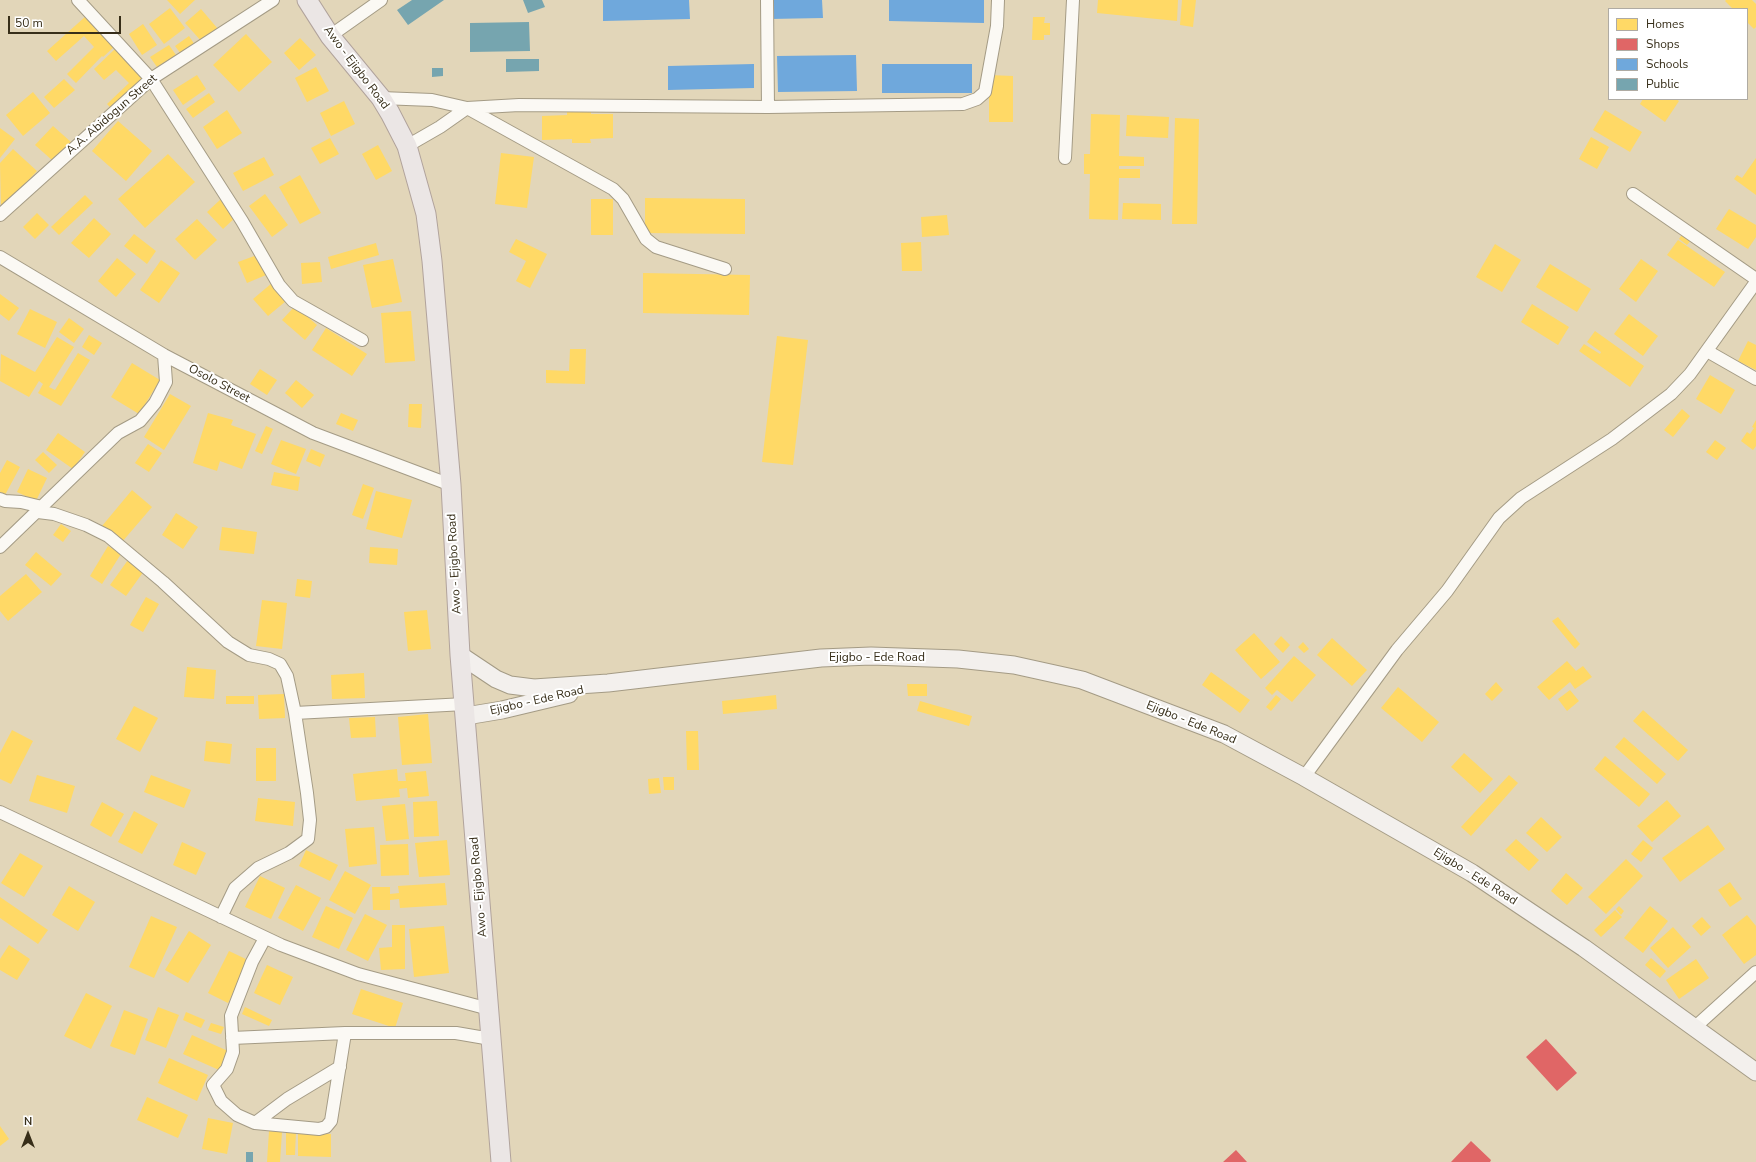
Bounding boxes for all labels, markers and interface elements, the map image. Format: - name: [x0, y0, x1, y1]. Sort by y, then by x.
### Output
- scale bar: [10, 8, 123, 34]
- legend: [1608, 8, 1748, 100]
- text: 50 m: [15, 15, 43, 31]
- text: Homes: [1646, 16, 1684, 32]
- street label: Awo - Ejigbo Road: [320, 23, 392, 113]
- text: Shops: [1646, 36, 1680, 52]
- text: Schools: [1646, 56, 1688, 72]
- street label: A.A. Abidogun Street: [64, 72, 160, 158]
- text: Public: [1646, 76, 1679, 92]
- street label: Osolo Street: [186, 362, 252, 406]
- street label: Awo - Ejigbo Road: [445, 513, 465, 615]
- street label: Ejigbo - Ede Road: [829, 651, 925, 665]
- street label: Ejigbo - Ede Road: [489, 683, 585, 719]
- street label: Ejigbo - Ede Road: [1144, 698, 1238, 748]
- street label: Awo - Ejigbo Road: [467, 836, 491, 938]
- street label: Ejigbo - Ede Road: [1431, 845, 1519, 909]
- north arrow: [8, 1114, 48, 1154]
- text: N: [24, 1114, 32, 1129]

